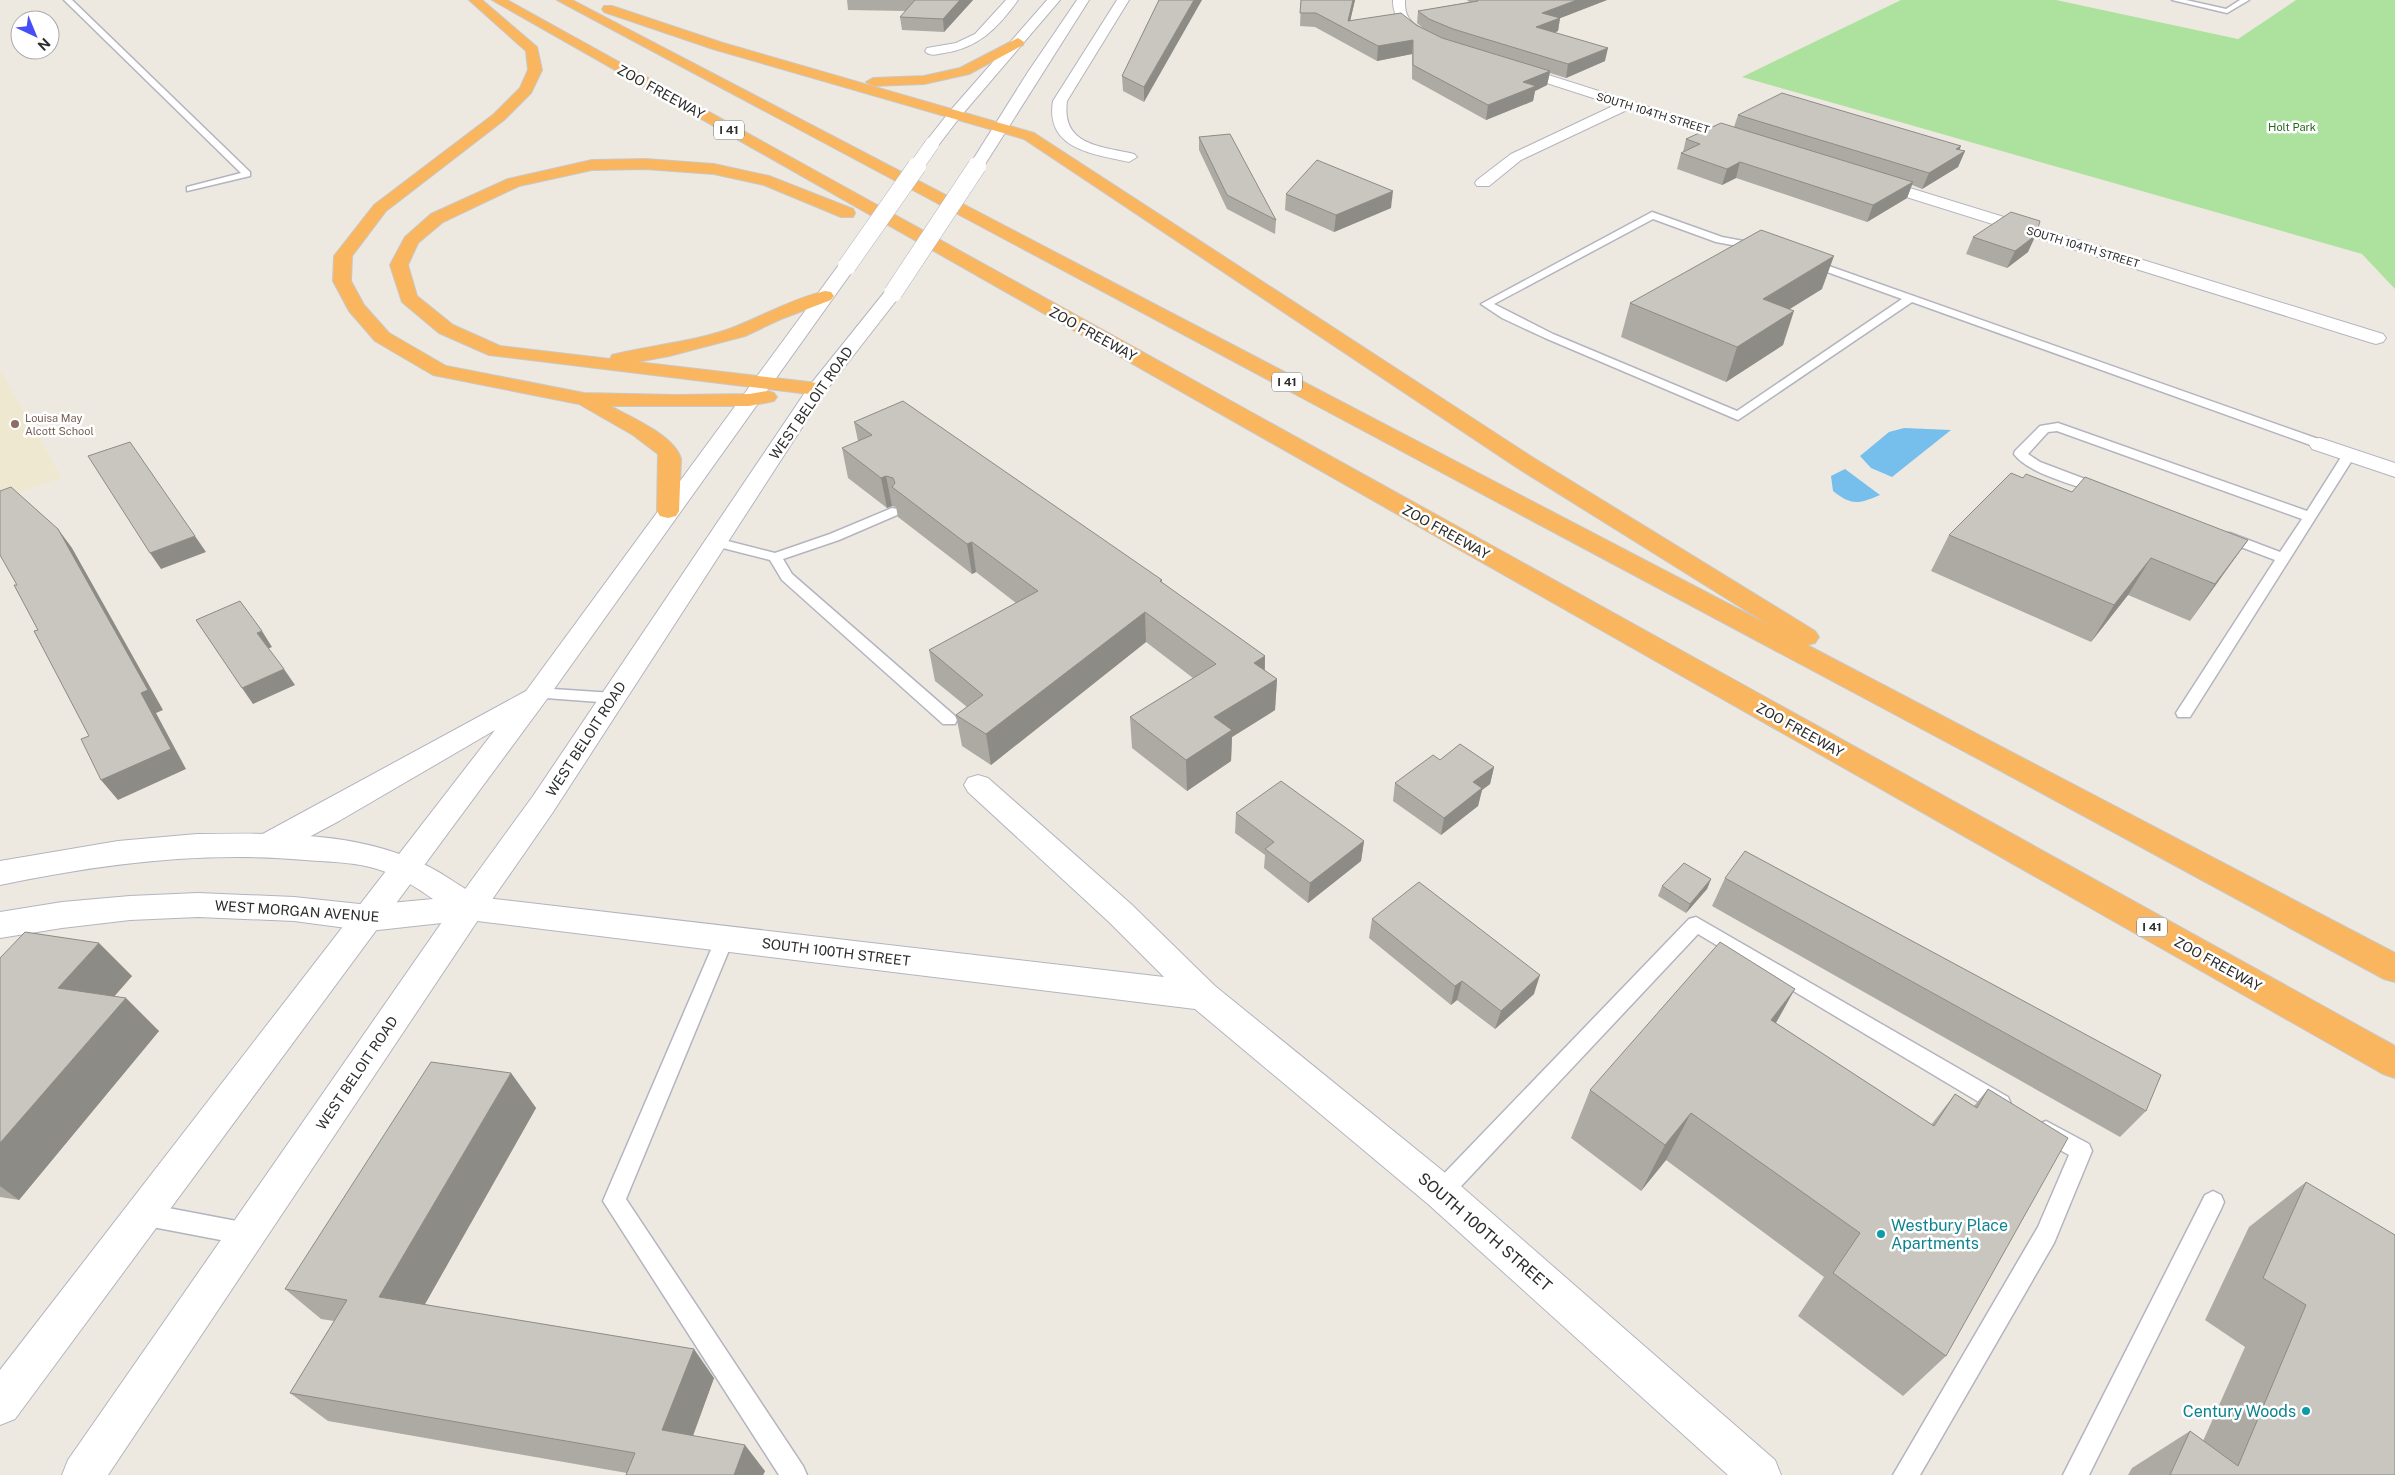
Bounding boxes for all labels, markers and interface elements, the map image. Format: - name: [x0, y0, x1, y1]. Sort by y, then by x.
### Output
- north arrow: [10, 10, 60, 60]
- text: N: [35, 35, 54, 54]
- street label: ZOO FREEWAY: [615, 61, 708, 123]
- street label: SOUTH 104TH STREET: [1595, 90, 1711, 136]
- road number: I 41: [714, 120, 744, 140]
- park label: Holt Park: [2268, 121, 2316, 133]
- street label: SOUTH 104TH STREET: [2025, 224, 2141, 270]
- street label: ZOO FREEWAY: [1047, 303, 1140, 365]
- street label: WEST BELOIT ROAD: [766, 344, 856, 462]
- road number: I 41: [1272, 372, 1302, 392]
- place label: Louisa May Alcott School: [25, 412, 94, 437]
- marker: Louisa May Alcott School: [9, 418, 21, 430]
- street label: ZOO FREEWAY: [1400, 501, 1493, 563]
- street label: WEST BELOIT ROAD: [543, 679, 629, 799]
- street label: ZOO FREEWAY: [1754, 699, 1847, 761]
- street label: WEST MORGAN AVENUE: [214, 897, 380, 925]
- road number: I 41: [2137, 918, 2167, 936]
- street label: ZOO FREEWAY: [2172, 933, 2265, 995]
- street label: SOUTH 100TH STREET: [761, 935, 911, 969]
- street label: WEST BELOIT ROAD: [313, 1013, 401, 1133]
- street label: SOUTH 100TH STREET: [1414, 1169, 1556, 1296]
- place label: Westbury Place Apartments: [1891, 1216, 2008, 1253]
- marker: Westbury Place Apartments: [1875, 1228, 1887, 1240]
- place label: Century Woods: [2183, 1402, 2296, 1421]
- marker: Century Woods: [2300, 1405, 2312, 1417]

